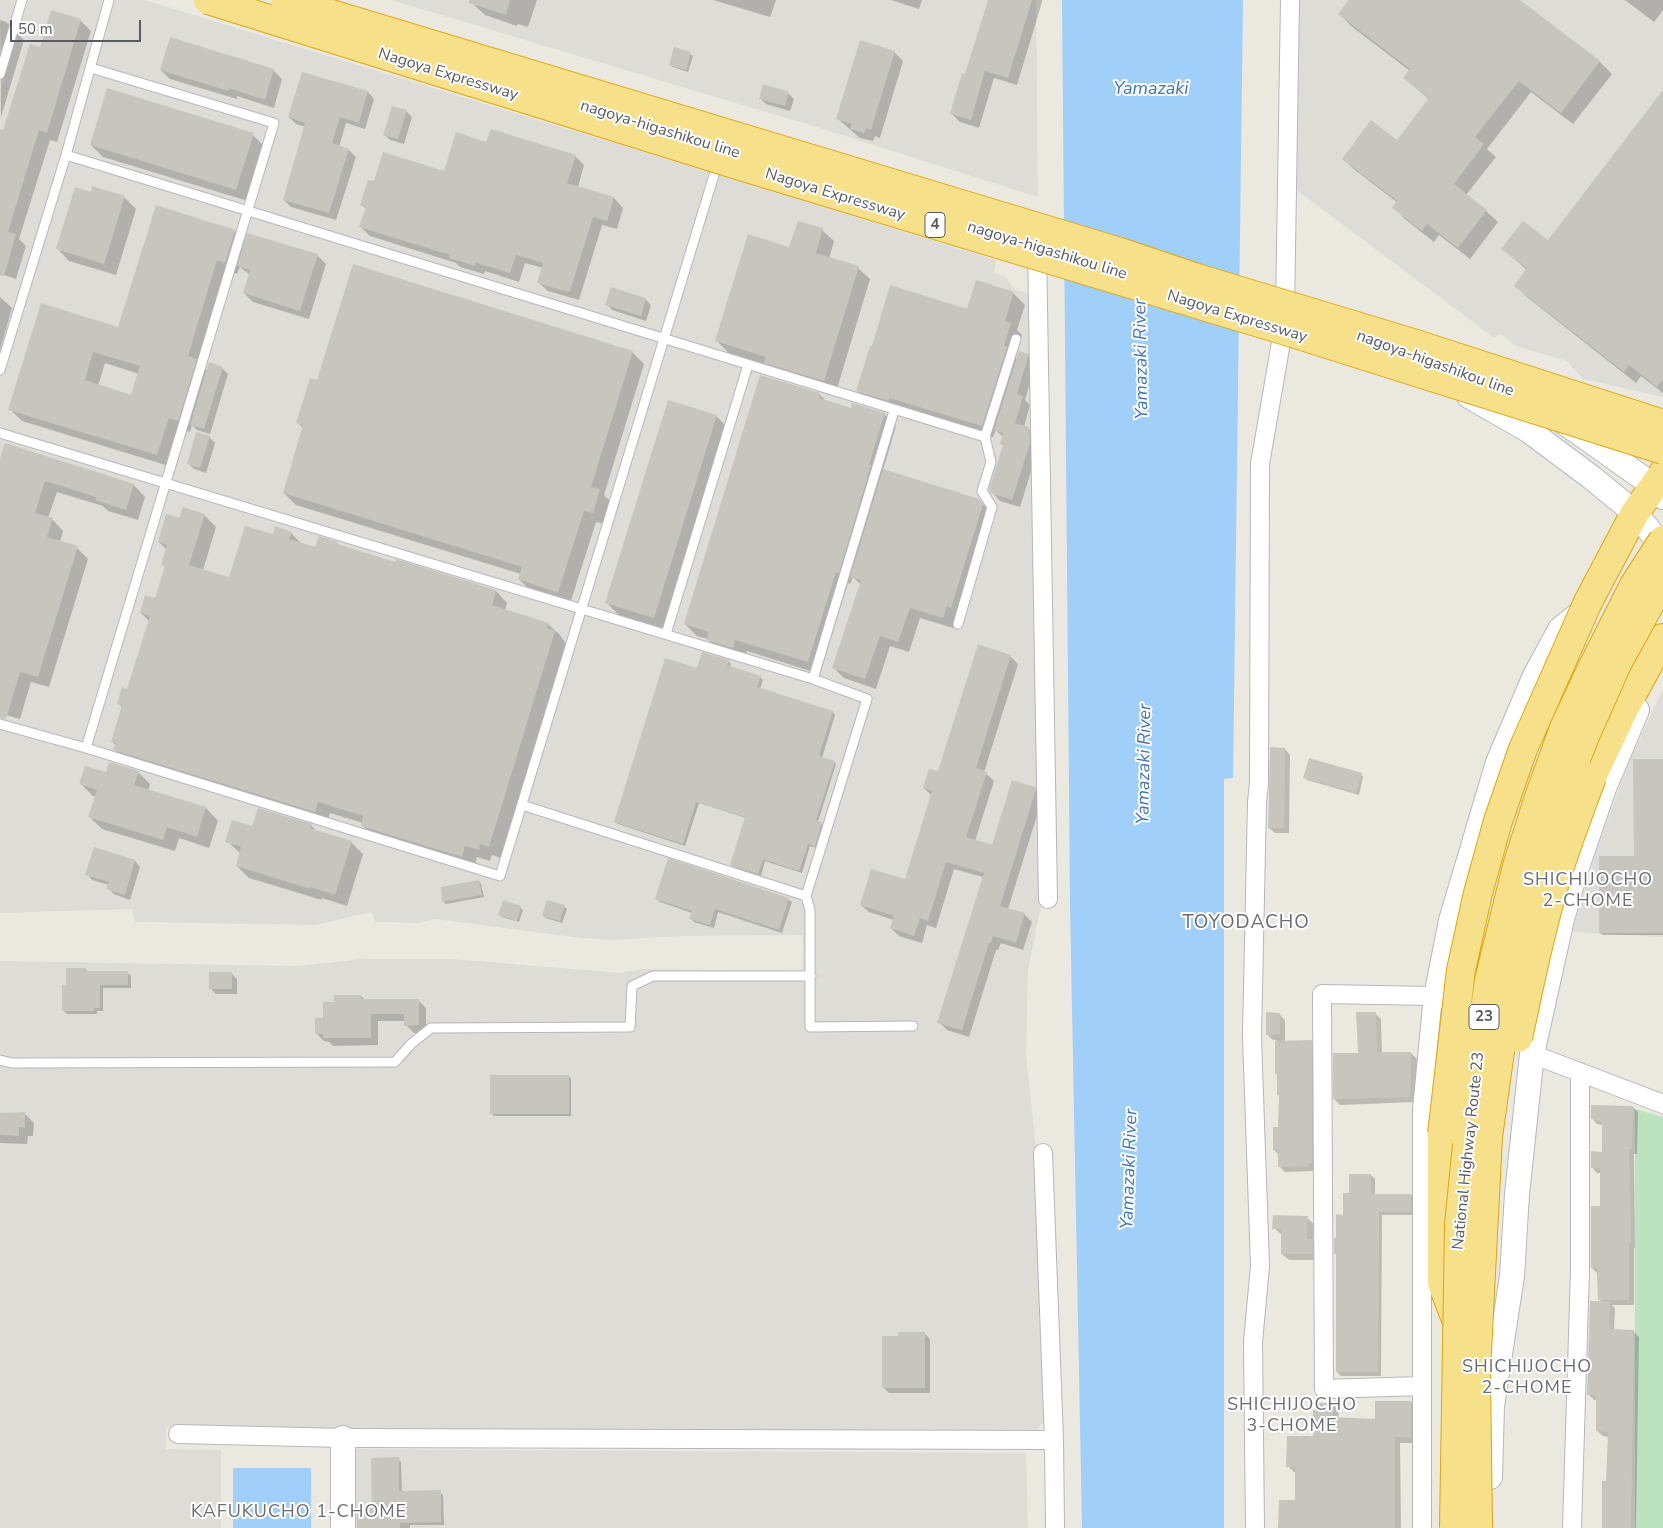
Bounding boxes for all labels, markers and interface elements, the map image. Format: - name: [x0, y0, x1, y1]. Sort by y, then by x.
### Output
- scale bar: [12, 10, 144, 42]
- text: 50 m: [18, 19, 53, 39]
- street label: Nagoya Expressway: [376, 45, 520, 105]
- water label: Yamazaki: [1114, 79, 1188, 101]
- street label: nagoya-higashikou line: [578, 97, 742, 163]
- street label: Nagoya Expressway: [763, 165, 907, 225]
- road number: 4: [925, 212, 945, 238]
- street label: nagoya-higashikou line: [965, 218, 1129, 284]
- street label: Nagoya Expressway: [1165, 287, 1309, 347]
- water label: Yamazaki River: [1130, 298, 1154, 420]
- street label: nagoya-higashikou line: [1354, 327, 1516, 401]
- water label: Yamazaki River: [1133, 703, 1157, 825]
- district label: SHICHIJOCHO 2-CHOME: [1522, 870, 1654, 912]
- district label: TOYODACHO: [1181, 912, 1311, 934]
- road number: 23: [1469, 1004, 1499, 1030]
- street label: National Highway Route 23: [1449, 1051, 1489, 1251]
- water label: Yamazaki River: [1117, 1108, 1143, 1230]
- district label: SHICHIJOCHO 2-CHOME: [1461, 1357, 1593, 1400]
- district label: SHICHIJOCHO 3-CHOME: [1226, 1395, 1358, 1438]
- district label: KAFUKUCHO 1-CHOME: [189, 1502, 409, 1524]

